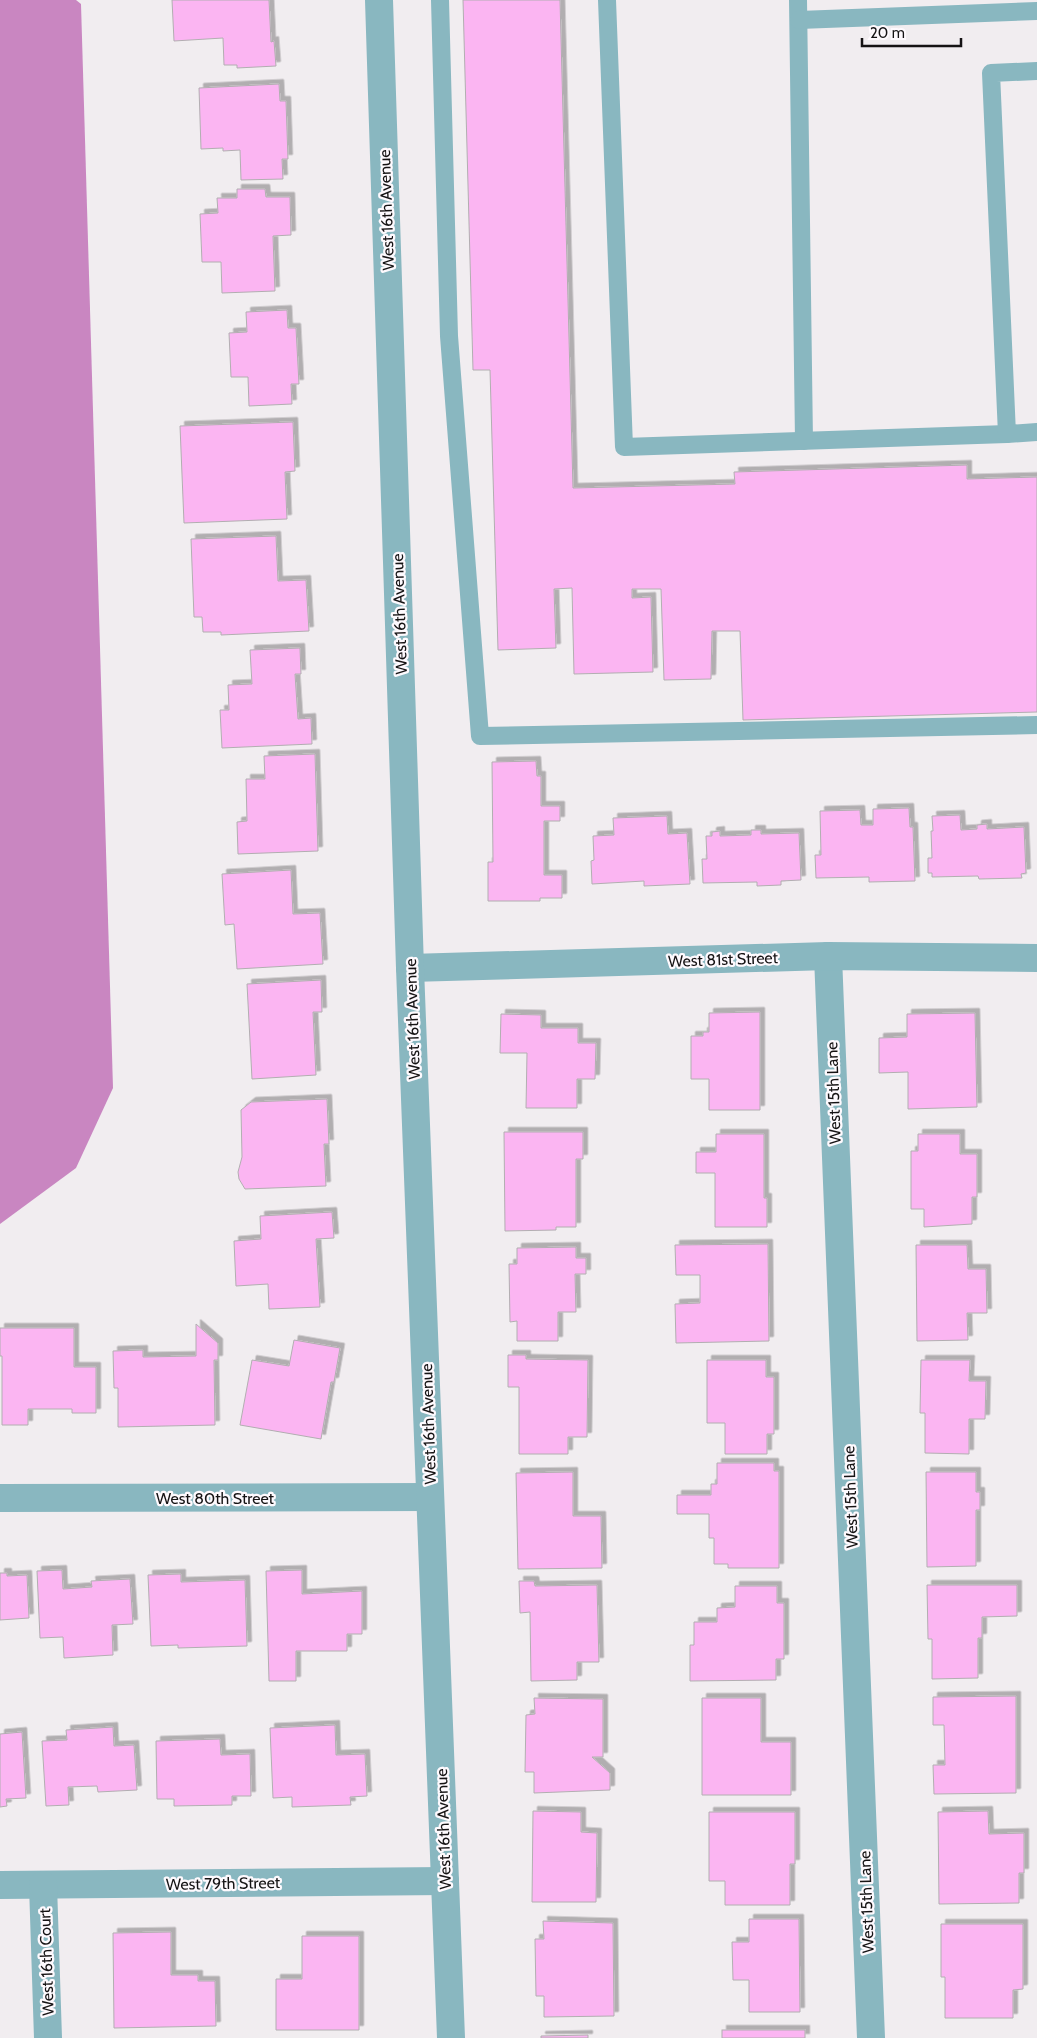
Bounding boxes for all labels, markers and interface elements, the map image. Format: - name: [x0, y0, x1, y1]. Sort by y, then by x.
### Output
- scale bar: [862, 15, 961, 47]
- text: 20 m: [870, 24, 905, 42]
- street label: West 16th Avenue: [375, 149, 398, 271]
- street label: West 16th Avenue: [388, 553, 411, 675]
- street label: West 81st Street: [668, 948, 779, 971]
- street label: West 16th Avenue: [401, 958, 424, 1080]
- street label: West 15th Lane: [822, 1041, 845, 1145]
- street label: West 16th Avenue: [417, 1363, 440, 1485]
- street label: West 15th Lane: [839, 1445, 862, 1549]
- street label: West 80th Street: [156, 1489, 275, 1508]
- street label: West 16th Avenue: [432, 1768, 455, 1890]
- street label: West 15th Lane: [855, 1850, 878, 1954]
- street label: West 79th Street: [166, 1873, 281, 1894]
- street label: West 16th Court: [35, 1907, 58, 2016]

